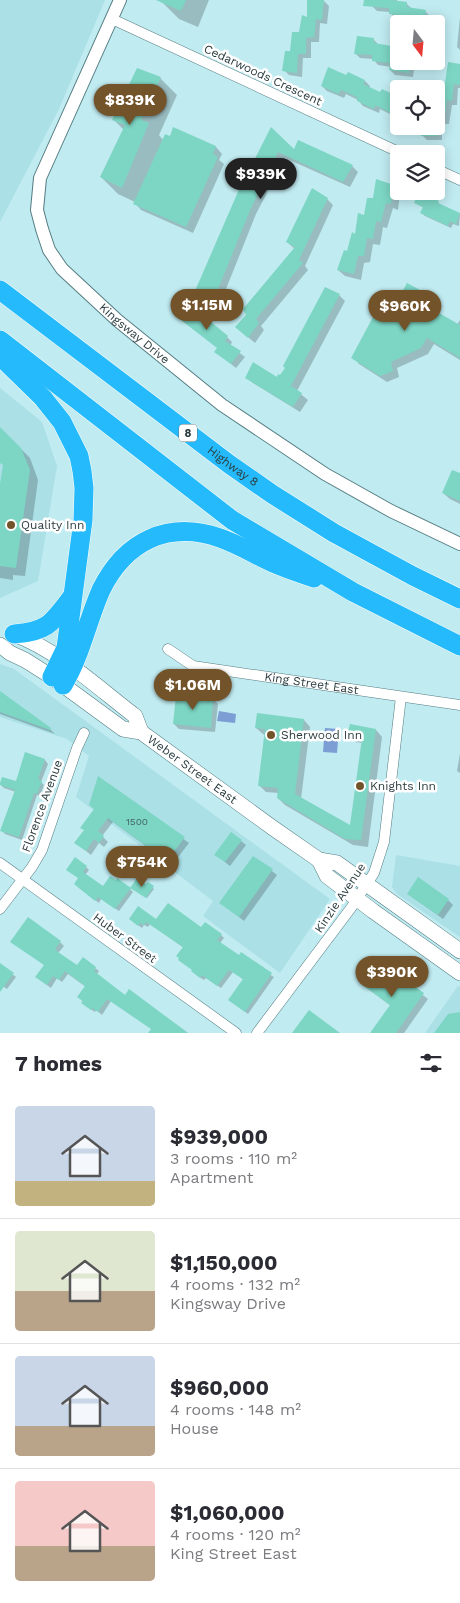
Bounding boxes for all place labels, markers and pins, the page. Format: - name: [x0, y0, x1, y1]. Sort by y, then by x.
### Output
- pin: $839K: [95, 84, 165, 126]
- pin: $939K: [226, 158, 296, 200]
- pin: $1.15M: [166, 288, 248, 331]
- pin: $960K: [370, 290, 440, 332]
- place label: Quality Inn: [21, 518, 84, 532]
- marker: Quality Inn: [5, 519, 17, 531]
- pin: $1.06M: [152, 668, 234, 711]
- place label: Sherwood Inn: [281, 728, 362, 742]
- marker: Sherwood Inn: [265, 729, 277, 741]
- place label: Knights Inn: [370, 779, 436, 793]
- marker: Knights Inn: [354, 780, 366, 792]
- pin: $754K: [107, 846, 177, 888]
- pin: $390K: [357, 956, 427, 998]

